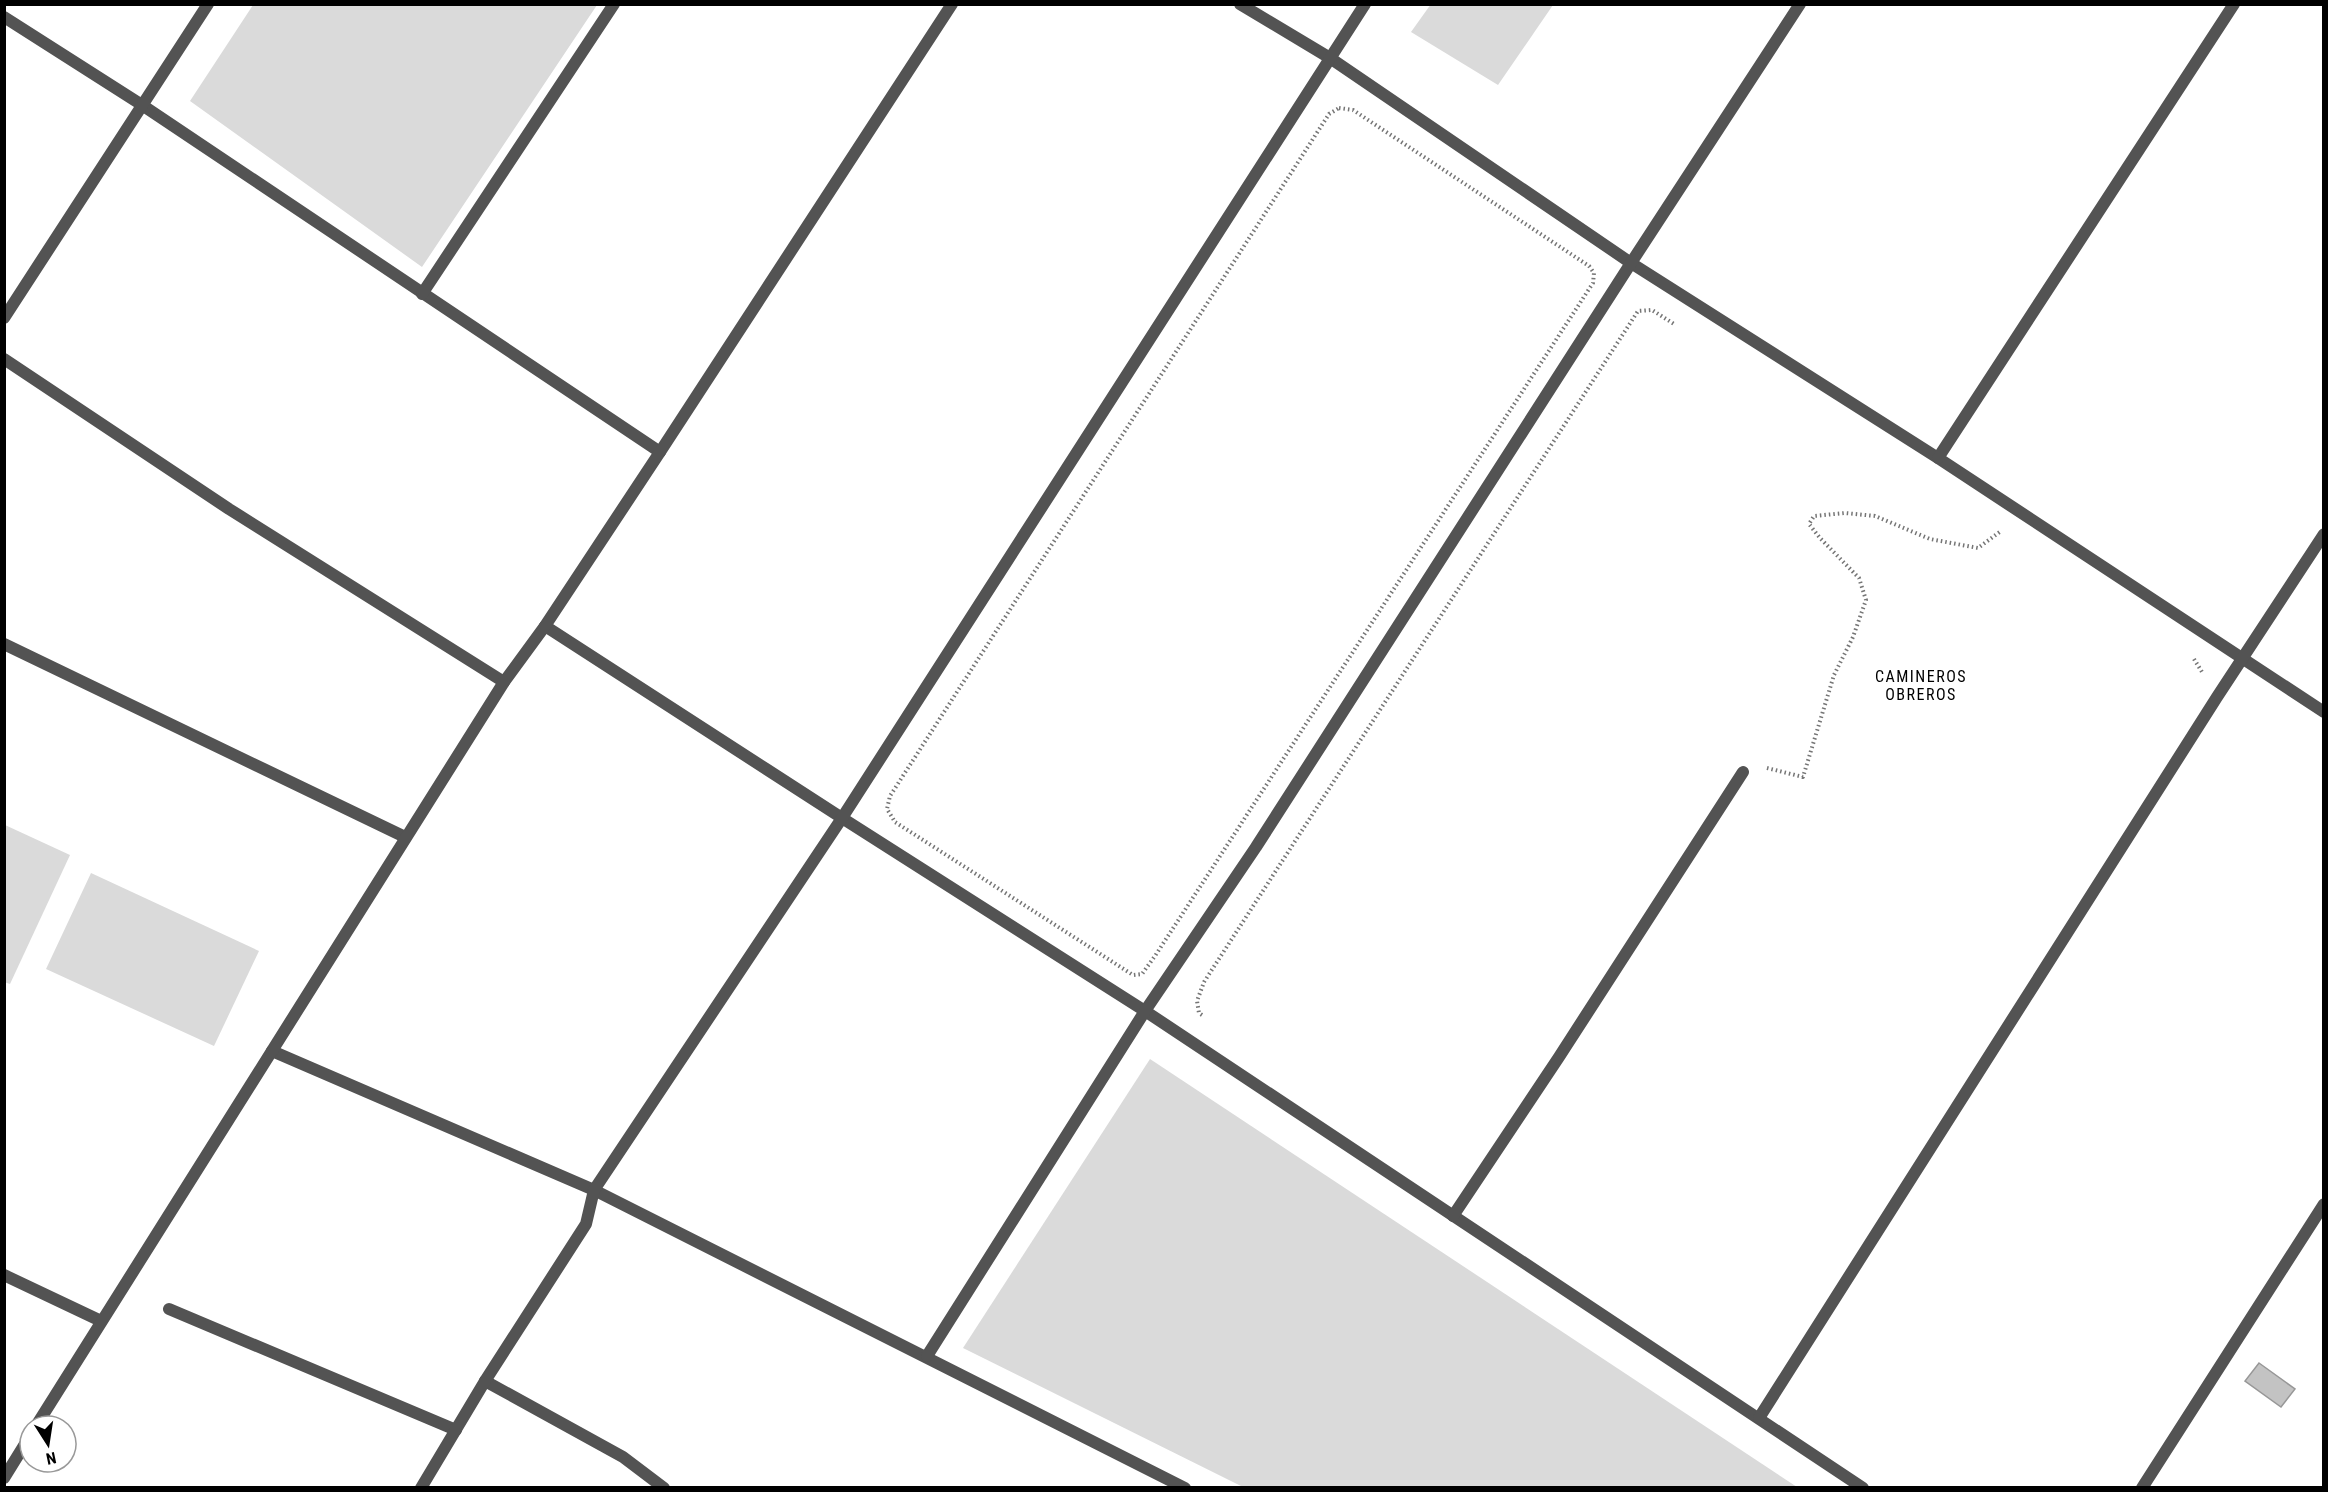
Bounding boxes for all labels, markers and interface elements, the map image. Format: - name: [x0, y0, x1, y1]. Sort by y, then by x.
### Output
- district label: CAMINEROS OBREROS: [1875, 667, 1967, 704]
- north arrow: [18, 1414, 78, 1474]
- text: N: [44, 1448, 58, 1468]

